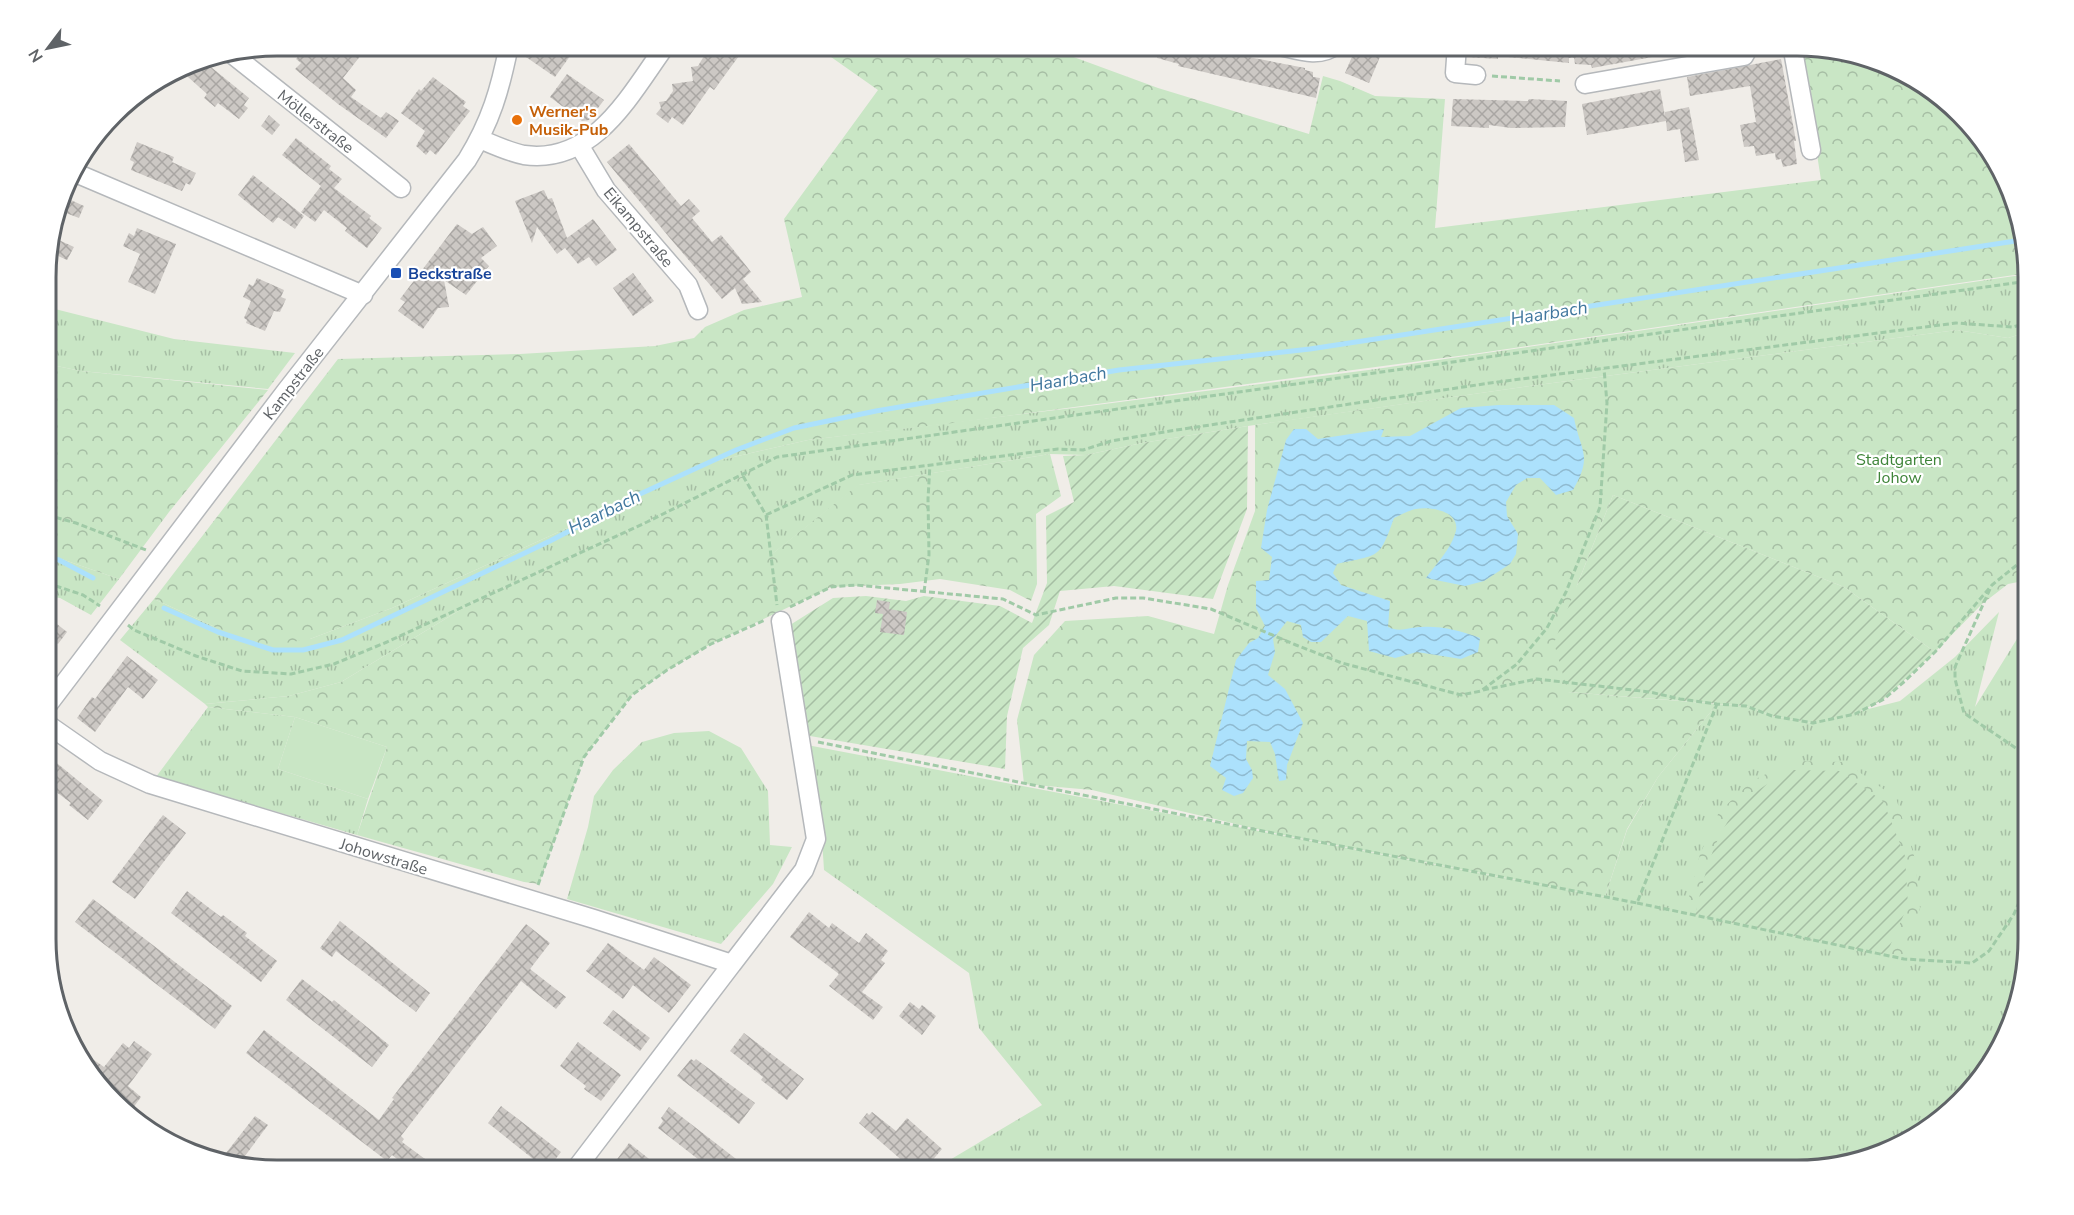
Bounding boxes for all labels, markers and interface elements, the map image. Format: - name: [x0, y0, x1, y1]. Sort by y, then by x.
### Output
- north arrow: [18, 18, 78, 78]
- text: N: [24, 45, 49, 66]
- street label: Möllerstraße: [272, 85, 358, 159]
- place label: Werner's Musik-Pub: [529, 101, 608, 141]
- marker: Werner's Musik-Pub: [510, 113, 524, 127]
- street label: Eikampstraße: [598, 183, 678, 272]
- place label: Beckstraße: [408, 263, 492, 285]
- marker: Beckstraße: [389, 266, 403, 280]
- water label: Haarbach: [1509, 295, 1589, 331]
- street label: Kampstraße: [258, 342, 329, 425]
- water label: Haarbach: [1028, 360, 1108, 398]
- park label: Stadtgarten Johow: [1856, 449, 1942, 489]
- water label: Haarbach: [564, 484, 644, 540]
- street label: Johowstraße: [336, 833, 430, 881]

